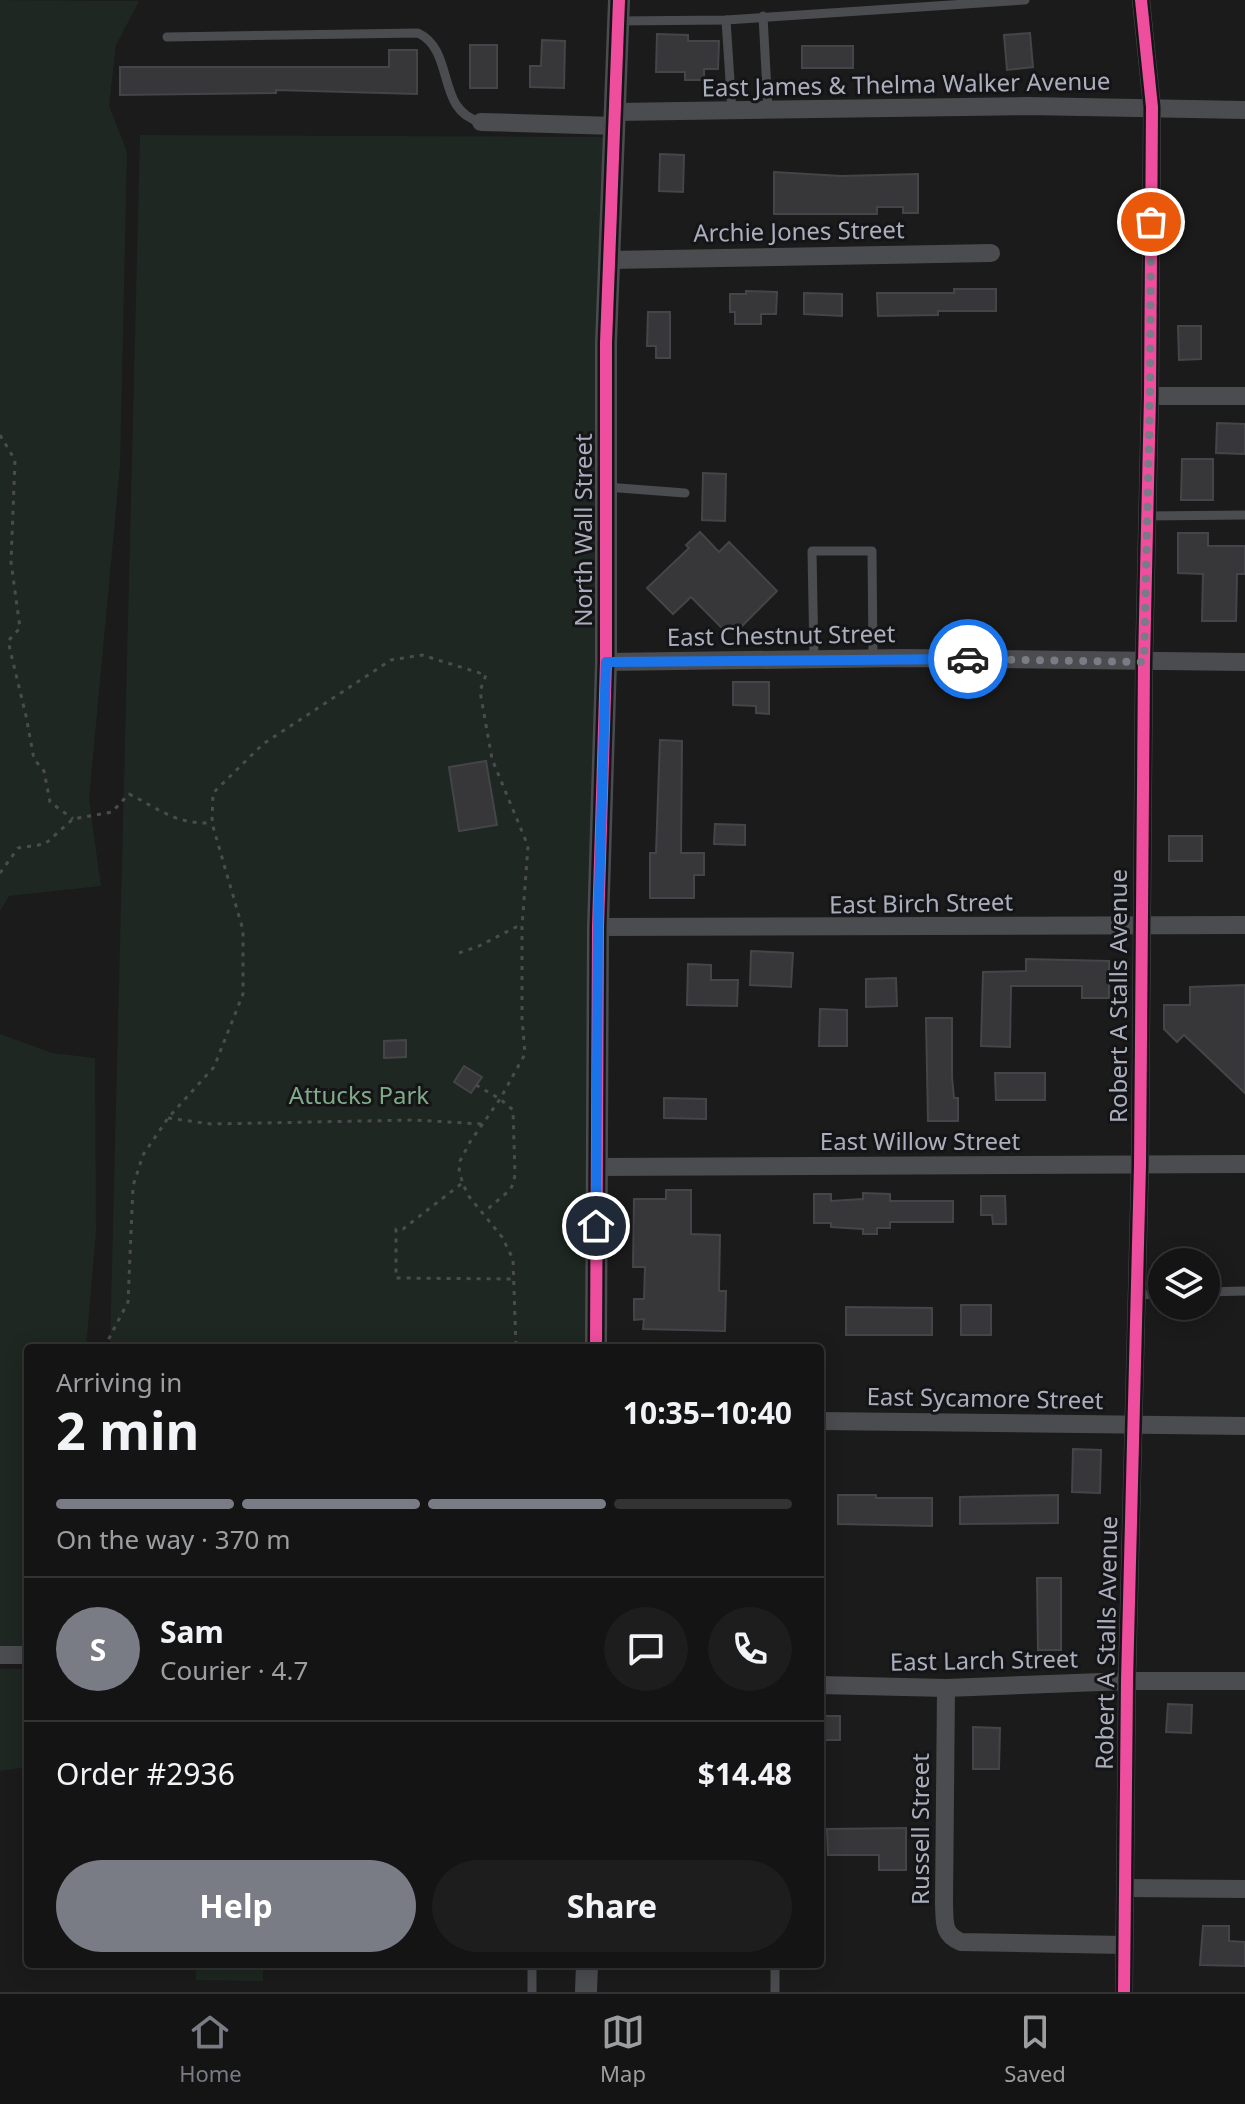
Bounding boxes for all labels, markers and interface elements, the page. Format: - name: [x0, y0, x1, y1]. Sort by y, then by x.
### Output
- street label: East James & Thelma Walker Avenue: [701, 63, 1111, 104]
- pin: [1117, 188, 1185, 256]
- icon: bag: [1129, 200, 1173, 244]
- street label: Archie Jones Street: [693, 212, 905, 249]
- street label: North Wall Street: [566, 433, 599, 627]
- street label: East Chestnut Street: [666, 616, 896, 653]
- courier: [928, 619, 1008, 699]
- icon: car: [946, 637, 990, 681]
- street label: Robert A Stalls Avenue: [1101, 869, 1134, 1123]
- street label: East Birch Street: [829, 884, 1014, 921]
- park label: Attucks Park: [289, 1078, 429, 1111]
- street label: East Willow Street: [820, 1124, 1020, 1157]
- pin: [562, 1192, 630, 1260]
- icon: home: [574, 1204, 618, 1248]
- map controls: [1148, 1248, 1220, 1320]
- button: layers: [1148, 1248, 1220, 1320]
- text: Arriving in: [56, 1364, 182, 1400]
- street label: East Sycamore Street: [866, 1379, 1104, 1416]
- text: 10:35–10:40: [623, 1392, 792, 1433]
- text: 2 min: [56, 1394, 199, 1465]
- street label: Robert A Stalls Avenue: [1087, 1516, 1124, 1770]
- text: On the way · 370 m: [56, 1521, 290, 1557]
- button: chat: [604, 1607, 688, 1691]
- button: phone: [708, 1607, 792, 1691]
- text: Sam: [160, 1611, 224, 1652]
- text: S: [90, 1629, 106, 1670]
- street label: East Larch Street: [890, 1641, 1079, 1678]
- text: Courier · 4.7: [160, 1652, 308, 1688]
- text: Order #2936: [56, 1753, 235, 1794]
- text: $14.48: [698, 1753, 792, 1794]
- street label: Russell Street: [903, 1753, 936, 1905]
- button: Help: [56, 1860, 416, 1952]
- button: Share: [432, 1860, 792, 1952]
- tab: Home: [179, 2010, 242, 2088]
- tab: Map: [600, 2010, 646, 2088]
- tab: Saved: [1004, 2010, 1066, 2088]

